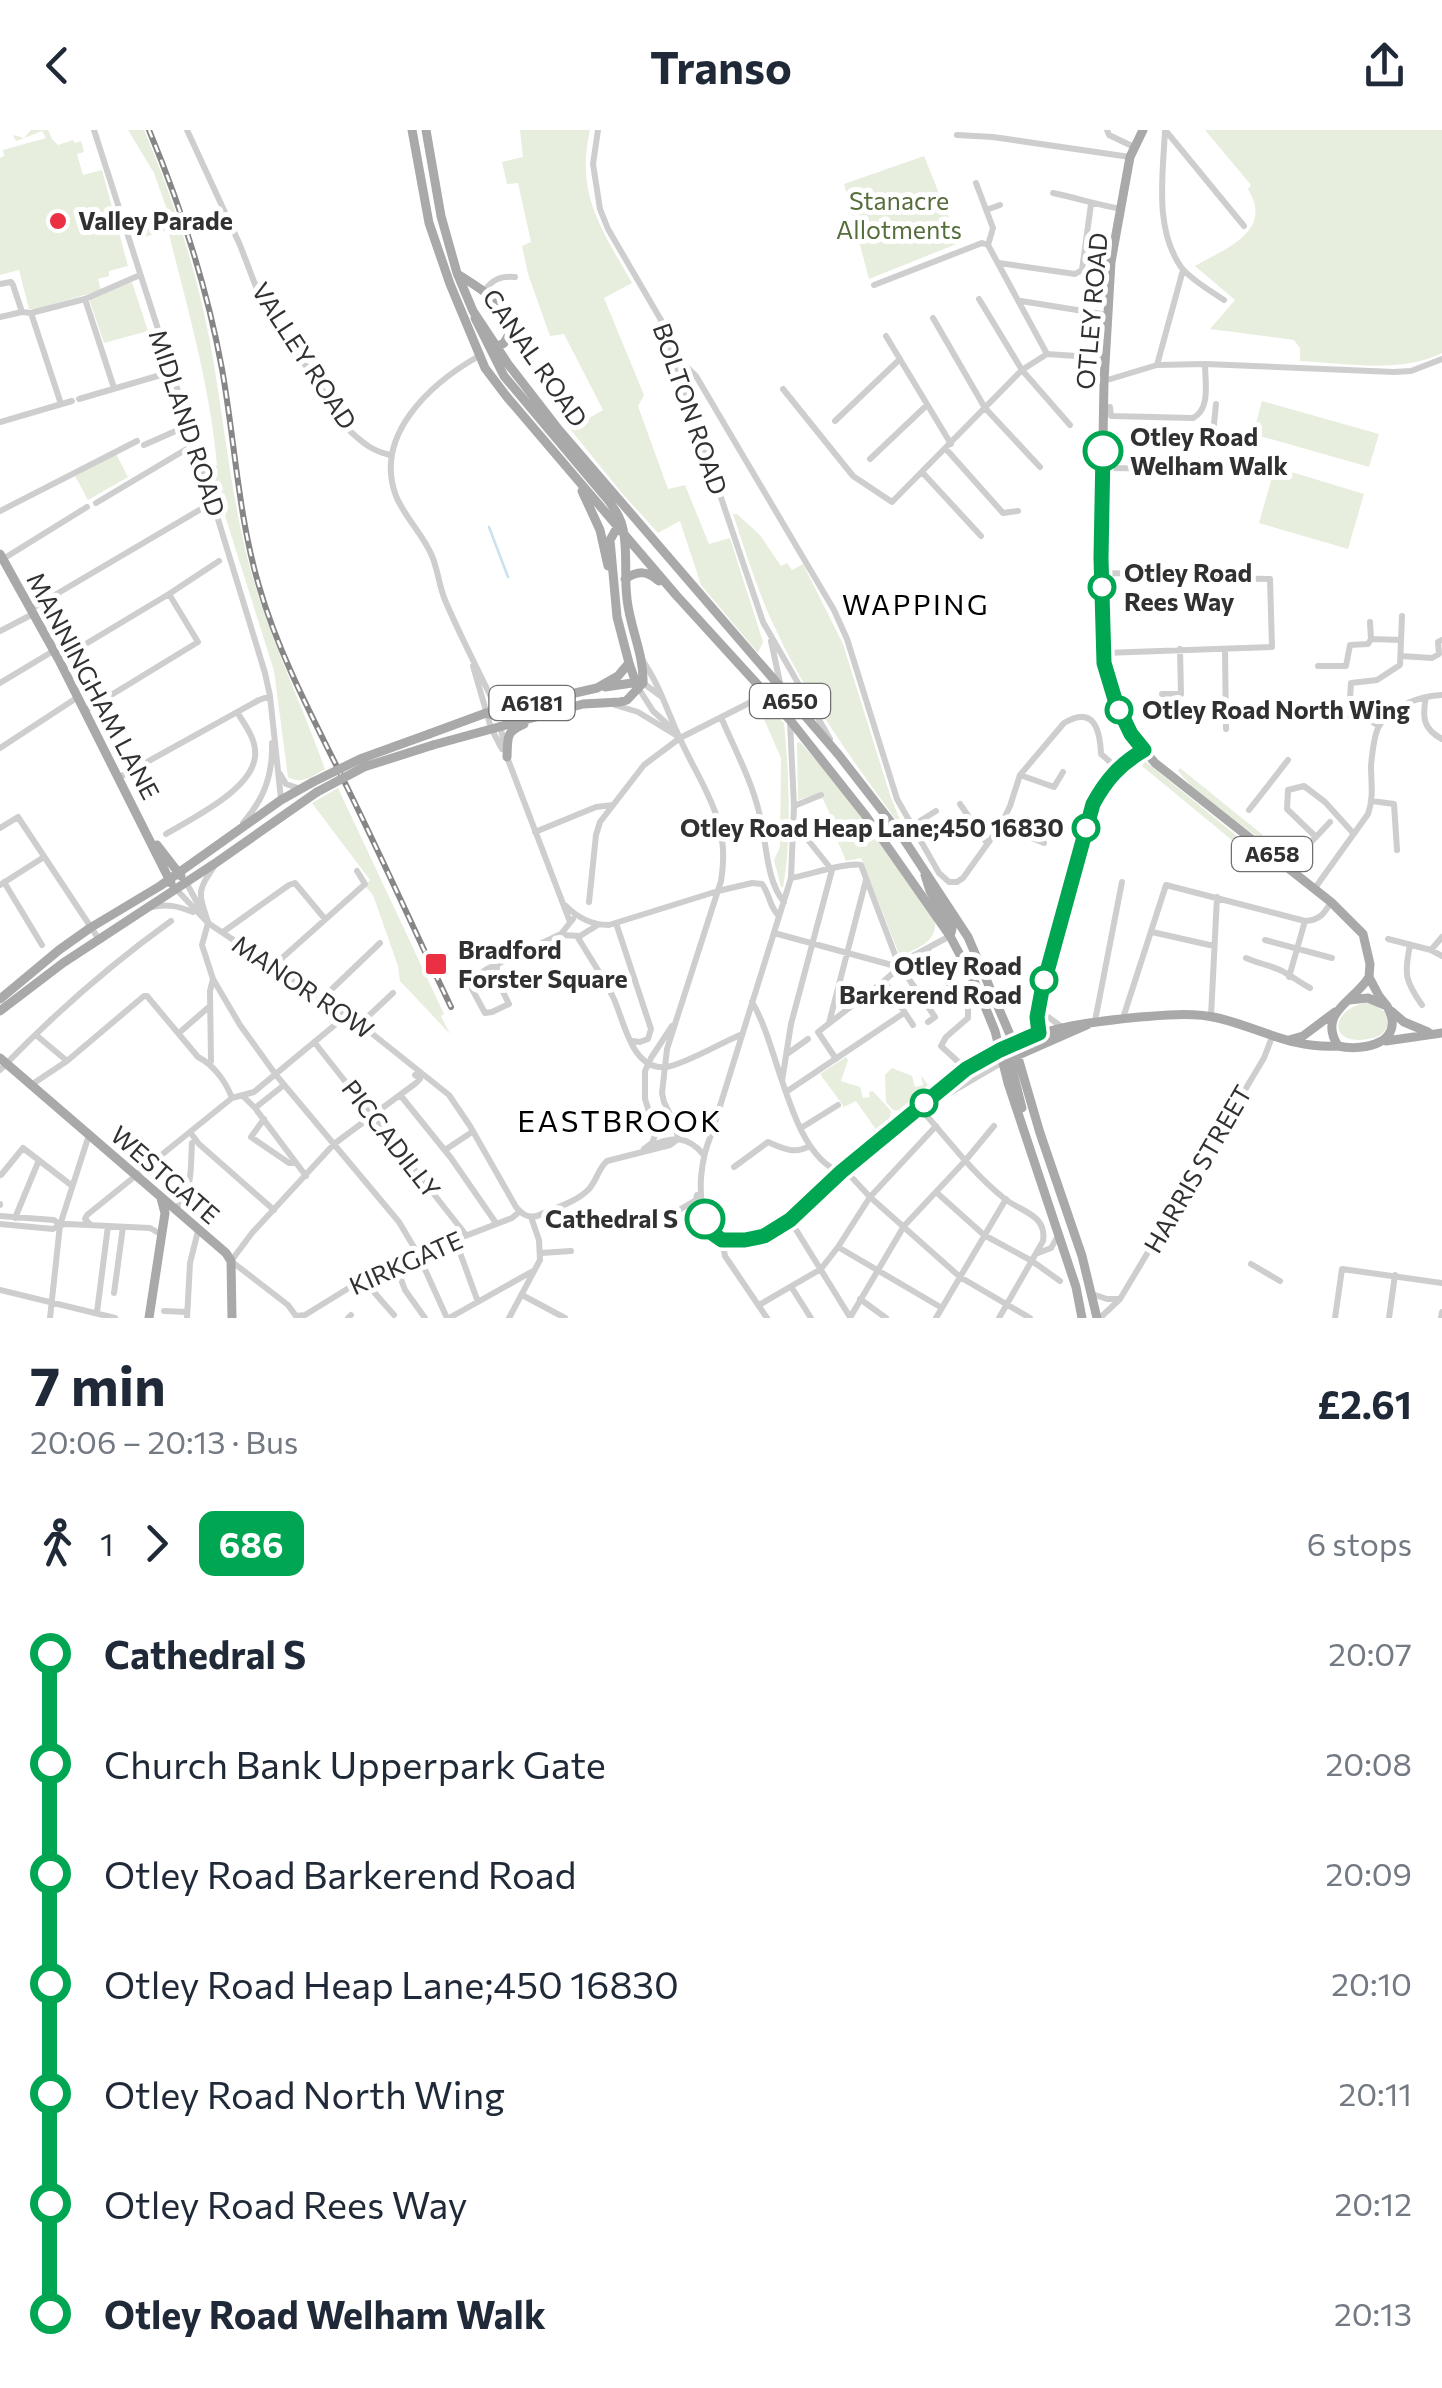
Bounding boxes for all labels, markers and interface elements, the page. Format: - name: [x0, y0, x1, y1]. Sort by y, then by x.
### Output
- icon: back: [30, 38, 85, 93]
- text: Transo: [650, 38, 792, 93]
- icon: share: [1357, 38, 1412, 93]
- park label: Stanacre Allotments: [836, 185, 962, 244]
- place label: Valley Parade: [78, 205, 233, 235]
- marker: Valley Parade: [47, 210, 69, 232]
- street label: OTLEY ROAD: [1069, 231, 1113, 391]
- street label: VALLEY ROAD: [246, 276, 363, 434]
- street label: CANAL ROAD: [477, 283, 594, 432]
- street label: BOLTON ROAD: [648, 319, 734, 498]
- street label: MIDLAND ROAD: [144, 325, 232, 520]
- place label: Otley Road Welham Walk: [1130, 421, 1288, 480]
- marker: Otley Road Welham Walk: [1084, 432, 1122, 470]
- place label: Otley Road Rees Way: [1124, 557, 1252, 616]
- street label: MANNINGHAM LANE: [21, 567, 167, 804]
- marker: Otley Road Rees Way: [1089, 574, 1115, 600]
- district label: WAPPING: [842, 587, 990, 621]
- road number: A650: [750, 684, 830, 718]
- road number: A6181: [490, 686, 574, 720]
- place label: Otley Road North Wing: [1142, 694, 1410, 724]
- marker: Otley Road North Wing: [1106, 697, 1132, 723]
- place label: Otley Road Heap Lane;450 16830: [680, 812, 1064, 842]
- marker: Otley Road Heap Lane;450 16830: [1073, 815, 1099, 841]
- road number: A658: [1232, 837, 1312, 871]
- street label: MANOR ROW: [227, 928, 380, 1044]
- place label: Bradford Forster Square: [458, 934, 628, 993]
- place label: Otley Road Barkerend Road: [839, 950, 1022, 1009]
- marker: Bradford Forster Square: [423, 951, 449, 977]
- marker: Otley Road Barkerend Road: [1031, 967, 1057, 993]
- street label: PICCADILLY: [336, 1073, 447, 1203]
- street label: HARRIS STREET: [1137, 1079, 1257, 1258]
- unlabelled marker: [911, 1090, 937, 1116]
- district label: EASTBROOK: [517, 1101, 723, 1138]
- street label: WESTGATE: [105, 1119, 226, 1230]
- marker: Cathedral S: [686, 1200, 724, 1238]
- place label: Cathedral S: [545, 1203, 678, 1233]
- street label: KIRKGATE: [344, 1224, 467, 1300]
- text: 7 min: [30, 1350, 166, 1417]
- text: £2.61: [1317, 1380, 1412, 1427]
- text: 20:06 – 20:13 · Bus: [30, 1421, 298, 1461]
- icon: walk: [30, 1516, 85, 1571]
- icon: forward: [129, 1516, 184, 1571]
- text: 686: [219, 1522, 284, 1565]
- text: 1: [100, 1523, 114, 1563]
- text: 6 stops: [1307, 1523, 1412, 1563]
- text: Cathedral S: [104, 1630, 306, 1677]
- text: 20:07: [1328, 1633, 1412, 1673]
- text: Church Bank Upperpark Gate: [104, 1740, 606, 1787]
- text: 20:08: [1326, 1743, 1412, 1783]
- text: Otley Road Barkerend Road: [104, 1850, 576, 1897]
- text: 20:09: [1326, 1853, 1412, 1893]
- text: Otley Road Heap Lane;450 16830: [104, 1960, 679, 2007]
- text: 20:10: [1331, 1963, 1412, 2003]
- text: Otley Road North Wing: [104, 2070, 505, 2117]
- text: 20:11: [1339, 2073, 1412, 2113]
- text: Otley Road Rees Way: [104, 2180, 468, 2227]
- text: 20:12: [1334, 2183, 1412, 2223]
- text: Otley Road Welham Walk: [104, 2290, 546, 2337]
- text: 20:13: [1334, 2293, 1412, 2333]

